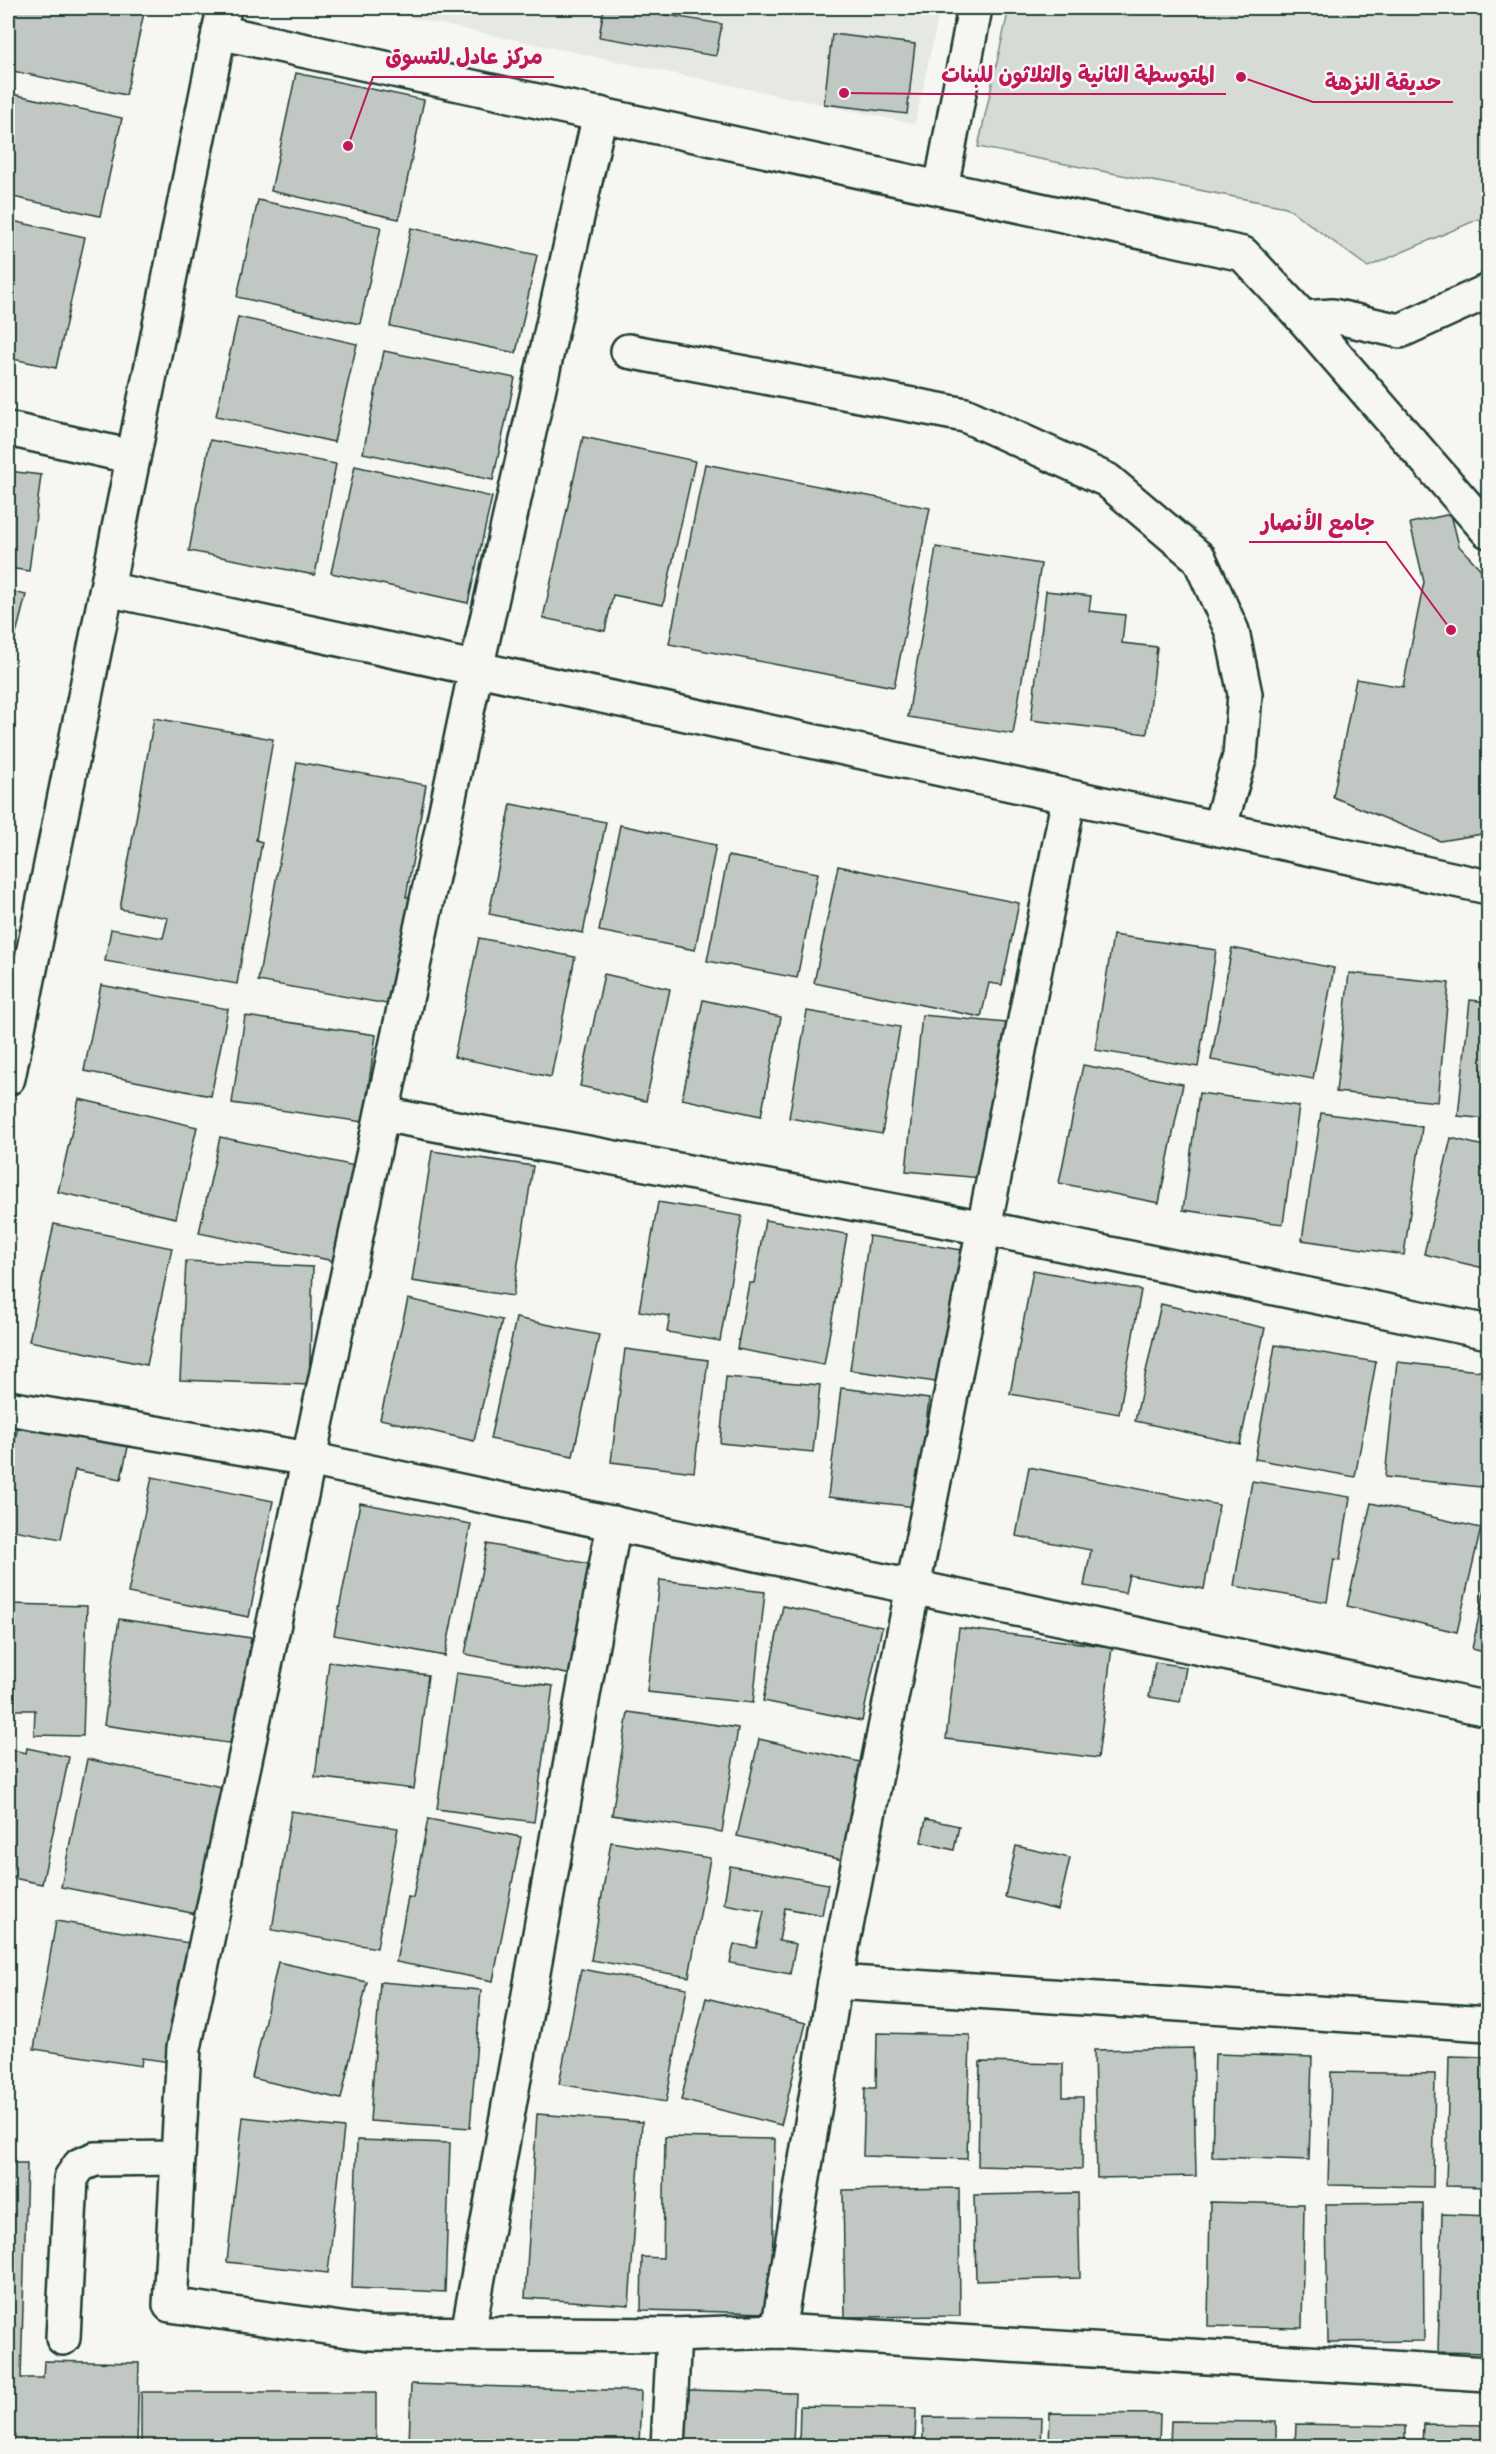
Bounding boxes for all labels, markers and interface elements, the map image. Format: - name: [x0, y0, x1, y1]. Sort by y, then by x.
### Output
- callout: مركز عادل للتسوق: [373, 37, 554, 77]
- text: مركز عادل للتسوق: [385, 43, 543, 71]
- callout: المتوسطة الثانية والثلاثون للبنات: [929, 54, 1226, 94]
- text: المتوسطة الثانية والثلاثون للبنات: [941, 61, 1215, 89]
- callout: حديقة النزهة: [1313, 62, 1453, 102]
- text: حديقة النزهة: [1325, 69, 1441, 97]
- callout: جامع الأنصار: [1249, 502, 1386, 542]
- text: جامع الأنصار: [1259, 508, 1375, 538]

